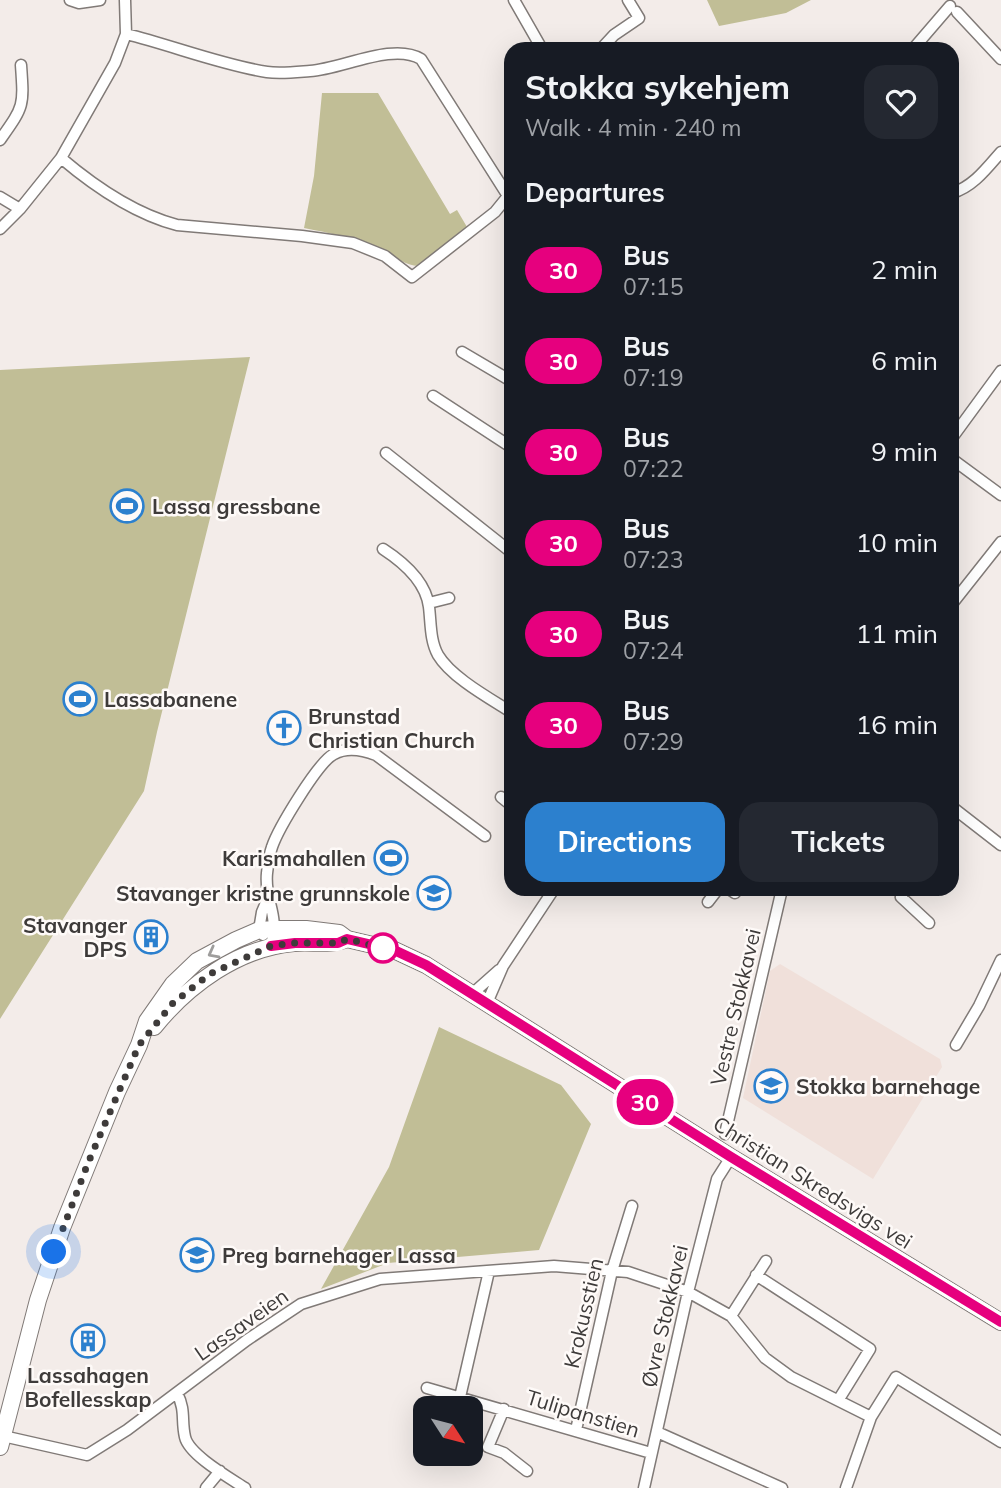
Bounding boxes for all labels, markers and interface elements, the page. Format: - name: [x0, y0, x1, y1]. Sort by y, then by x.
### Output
- button: heart: [864, 65, 938, 139]
- text: Stokka sykehjem: [525, 66, 790, 107]
- text: Walk · 4 min · 240 m: [525, 113, 742, 142]
- text: Departures: [525, 176, 665, 209]
- text: Bus: [623, 239, 669, 272]
- text: 2 min: [871, 253, 938, 286]
- text: 30: [549, 255, 578, 285]
- text: 07:15: [623, 272, 683, 301]
- text: Bus: [623, 330, 669, 363]
- text: 6 min: [871, 344, 938, 377]
- text: 30: [549, 346, 578, 376]
- text: 07:19: [623, 363, 683, 392]
- text: Bus: [623, 421, 669, 454]
- text: 9 min: [871, 435, 938, 468]
- text: 30: [549, 437, 578, 467]
- text: 07:22: [623, 454, 683, 483]
- sports icon: Lassa gressbane: [108, 487, 146, 525]
- place label: Lassa gressbane: [152, 493, 321, 519]
- text: Bus: [623, 512, 669, 545]
- text: 10 min: [856, 526, 938, 559]
- text: 30: [549, 528, 578, 558]
- text: 07:23: [623, 545, 683, 574]
- text: Bus: [623, 603, 669, 636]
- text: 11 min: [856, 617, 938, 650]
- text: 30: [549, 619, 578, 649]
- text: 07:24: [623, 636, 683, 665]
- sports icon: Lassabanene: [61, 680, 99, 718]
- place label: Lassabanene: [104, 686, 237, 712]
- text: Bus: [623, 694, 669, 727]
- place label: Brunstad Christian Church: [308, 703, 475, 753]
- text: 16 min: [856, 708, 938, 741]
- church icon: Brunstad Christian Church: [265, 709, 303, 747]
- text: 30: [549, 710, 578, 740]
- text: 07:29: [623, 727, 683, 756]
- button: Directions: [525, 802, 725, 882]
- button: Tickets: [739, 802, 938, 882]
- sports icon: Karismahallen: [372, 839, 410, 877]
- place label: Karismahallen: [222, 845, 366, 871]
- school or university icon: Stavanger kristne grunnskole: [415, 874, 453, 912]
- place label: Stavanger kristne grunnskole: [116, 880, 410, 906]
- place label: Stavanger DPS: [23, 912, 128, 962]
- building icon: Stavanger DPS: [132, 918, 170, 956]
- street label: Vestre Stokkavei: [704, 926, 766, 1088]
- unlabelled marker: [368, 933, 398, 963]
- one-way arrow: [208, 944, 220, 958]
- school or university icon: Stokka barnehage: [752, 1067, 790, 1105]
- place label: Stokka barnehage: [796, 1073, 980, 1099]
- line badge: 30: [614, 1079, 676, 1125]
- text: 30: [631, 1087, 659, 1117]
- street label: Christian Skredsvigs vei: [709, 1110, 917, 1254]
- your location: [36, 1234, 71, 1269]
- school or university icon: Preg barnehager Lassa: [178, 1236, 216, 1274]
- place label: Preg barnehager Lassa: [222, 1242, 456, 1268]
- street label: Øvre Stokkavei: [635, 1242, 693, 1390]
- street label: Krokusstien: [558, 1255, 608, 1371]
- street label: Lassaveien: [189, 1282, 293, 1366]
- building icon: Lassahagen Bofellesskap: [69, 1322, 107, 1360]
- place label: Lassahagen Bofellesskap: [25, 1362, 151, 1412]
- street label: Tulipanstien: [523, 1383, 643, 1443]
- north arrow: [413, 1396, 483, 1466]
- map controls: [413, 1396, 483, 1466]

